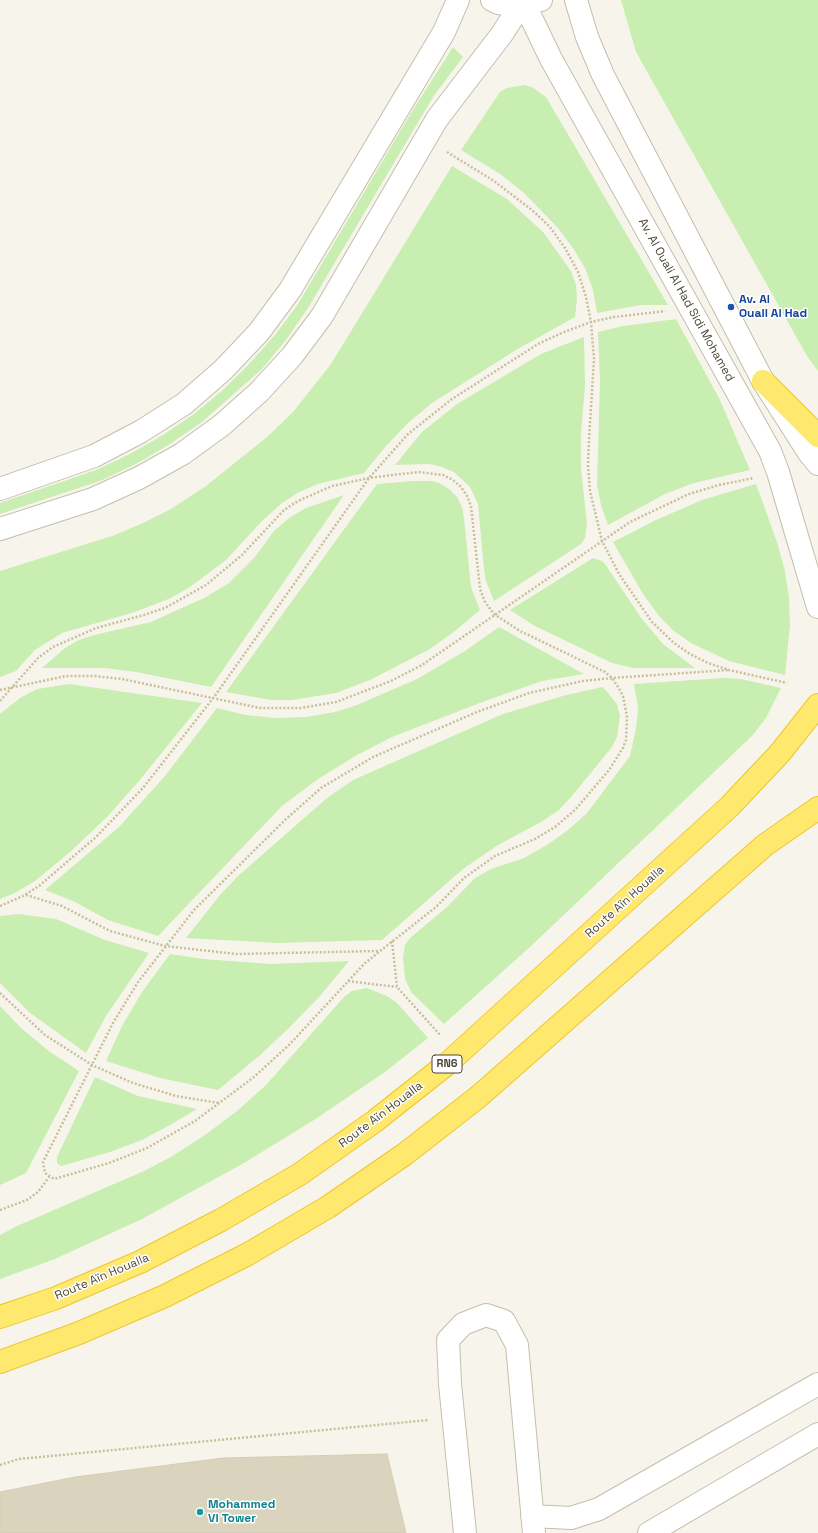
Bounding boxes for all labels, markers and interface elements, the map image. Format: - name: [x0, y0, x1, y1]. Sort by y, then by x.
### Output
- street label: Av. Al Ouali Al Had Sidi Mohamed: [635, 216, 737, 384]
- place label: Av. Al Ouali Al Had: [739, 293, 807, 321]
- marker: Av. Al Ouali Al Had: [726, 302, 736, 312]
- street label: Route Aïn Houalla: [583, 863, 667, 941]
- road number: RN6: [432, 1055, 462, 1073]
- street label: Route Aïn Houalla: [336, 1079, 426, 1151]
- street label: Route Aïn Houalla: [53, 1251, 151, 1303]
- place label: Mohammed VI Tower: [208, 1498, 275, 1526]
- marker: Mohammed VI Tower: [195, 1507, 205, 1517]

